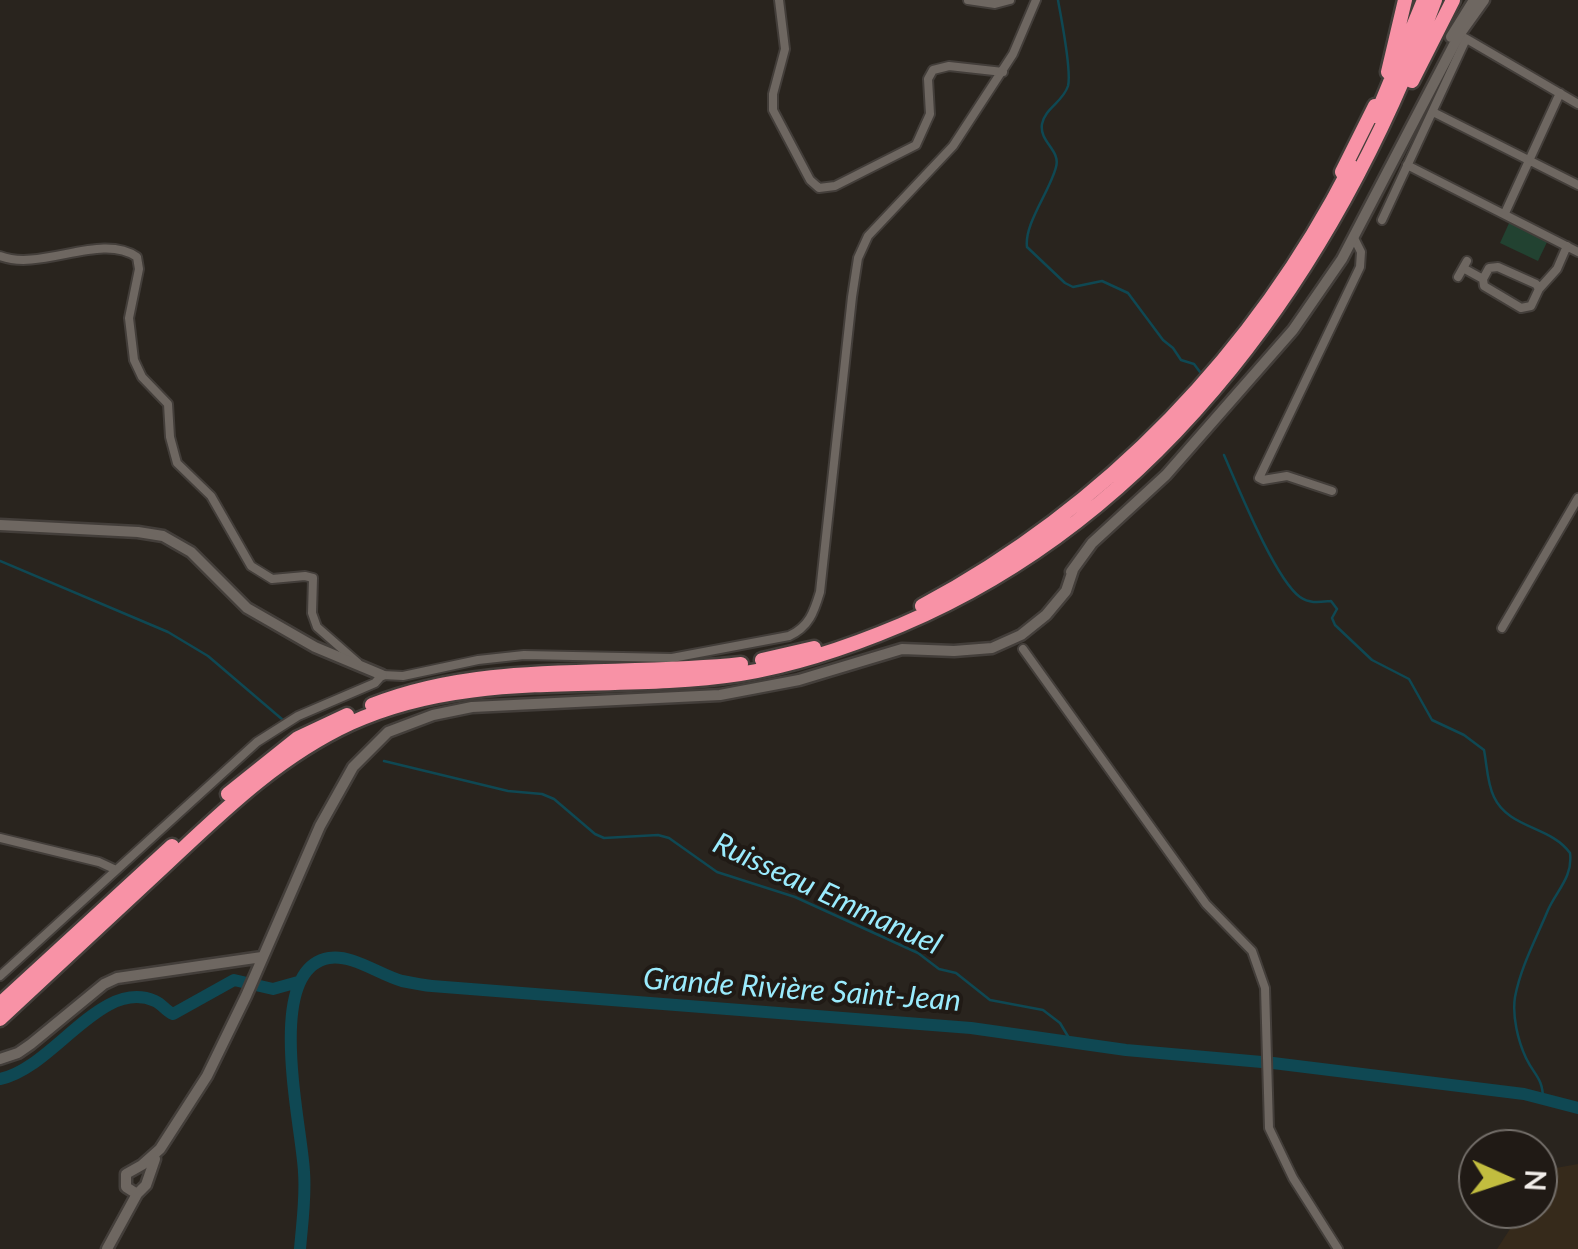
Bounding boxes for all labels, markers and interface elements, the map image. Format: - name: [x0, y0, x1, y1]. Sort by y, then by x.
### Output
- water label: Ruisseau Emmanuel: [707, 825, 947, 963]
- water label: Grande Rivière Saint-Jean: [642, 961, 962, 1019]
- north arrow: [1458, 1129, 1558, 1229]
- text: N: [1518, 1169, 1554, 1192]

